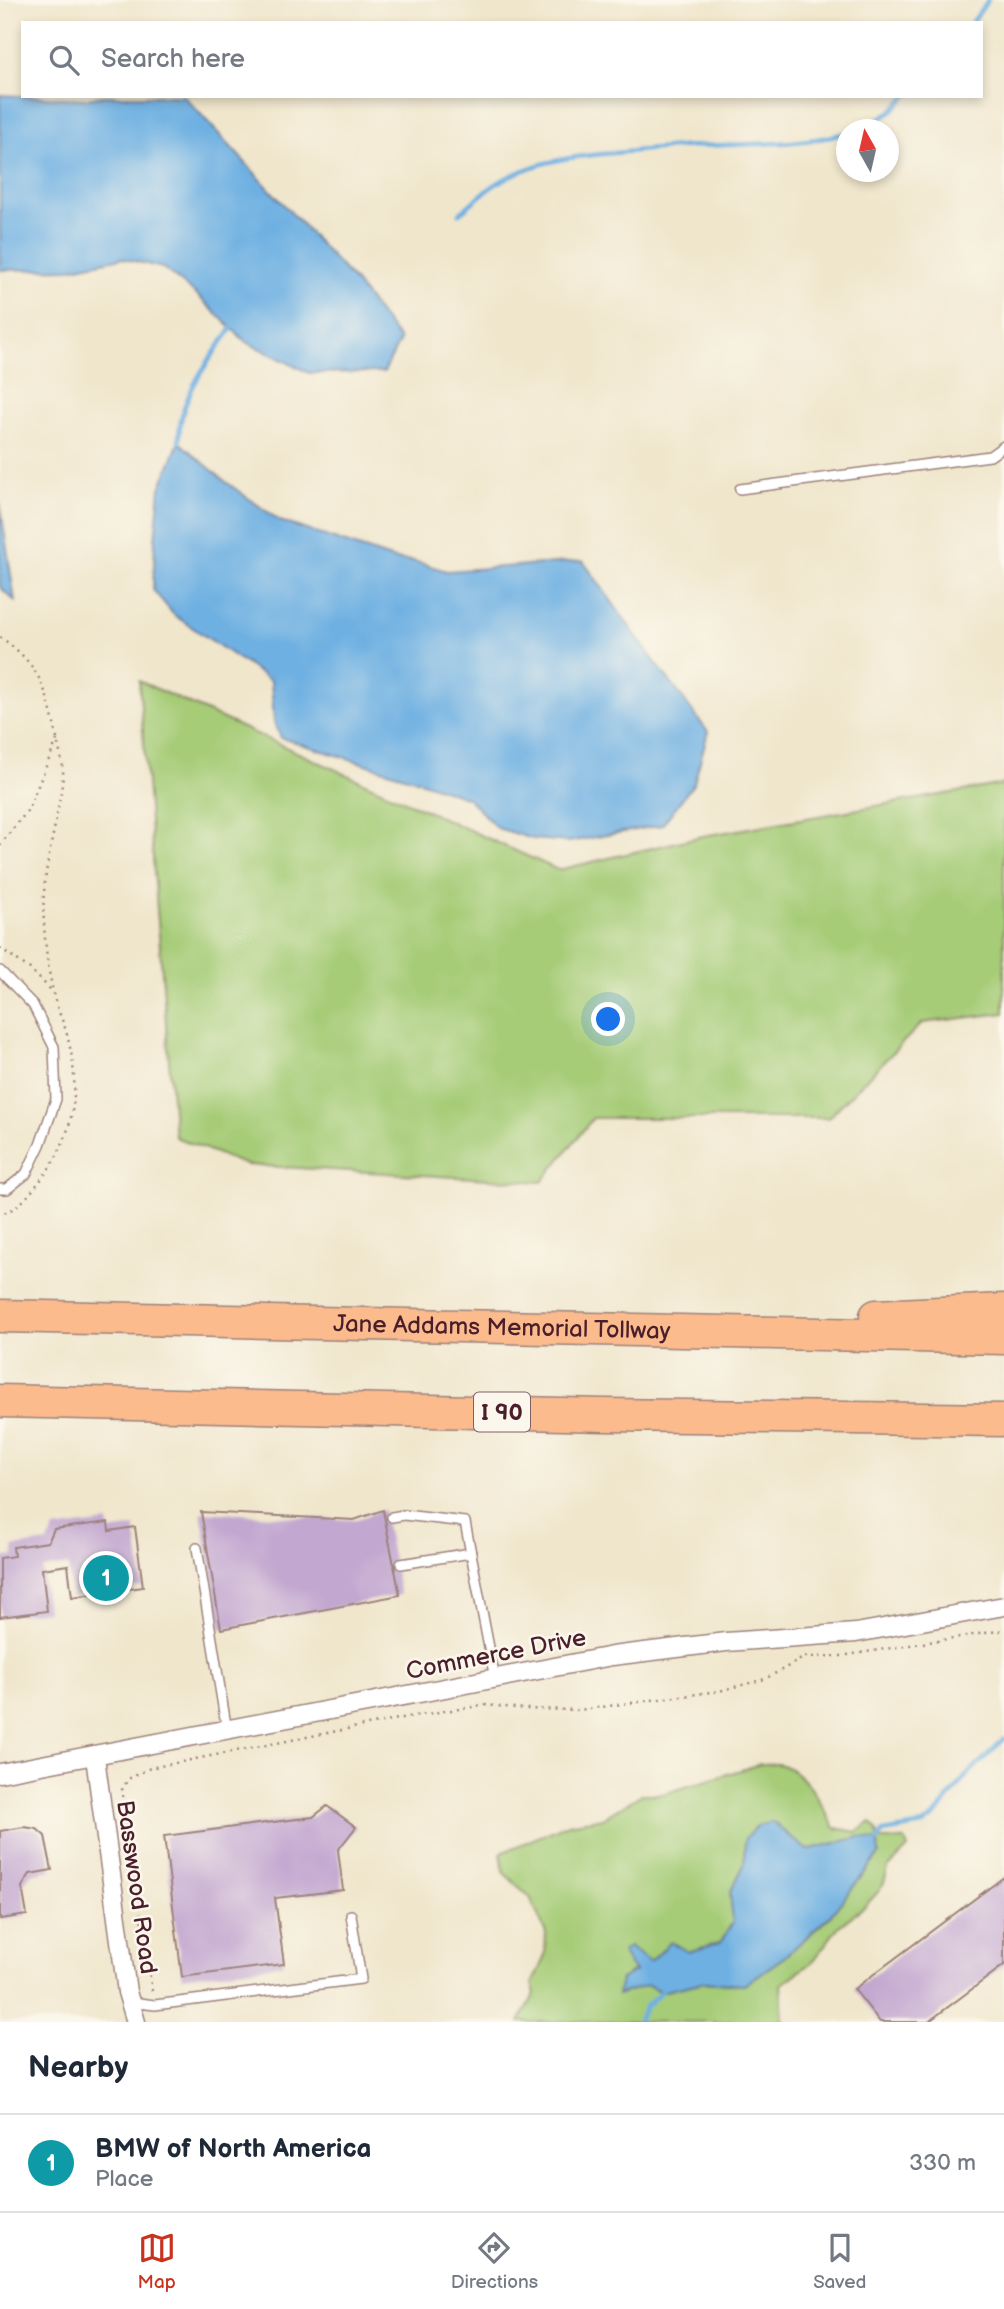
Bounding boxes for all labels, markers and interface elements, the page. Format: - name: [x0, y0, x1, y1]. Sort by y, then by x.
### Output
- search box: [21, 21, 983, 98]
- icon: search: [45, 41, 83, 79]
- text: Search here: [101, 44, 245, 75]
- north arrow: [836, 119, 899, 182]
- your location: [591, 1002, 625, 1036]
- street label: Jane Addams Memorial Tollway: [333, 1309, 671, 1346]
- road number: I 90: [474, 1392, 530, 1432]
- pin: 1: [83, 1552, 129, 1604]
- street label: Commerce Drive: [404, 1623, 589, 1686]
- street label: Basswood Road: [110, 1798, 163, 1976]
- text: Nearby: [28, 2050, 128, 2086]
- text: BMW of North America: [95, 2134, 372, 2165]
- text: 1: [46, 2149, 56, 2177]
- text: 330 m: [909, 2149, 976, 2177]
- text: Place: [95, 2165, 153, 2193]
- tab: Map: [138, 2229, 176, 2294]
- tab: Directions: [451, 2229, 538, 2294]
- tab: Saved: [813, 2229, 866, 2294]

